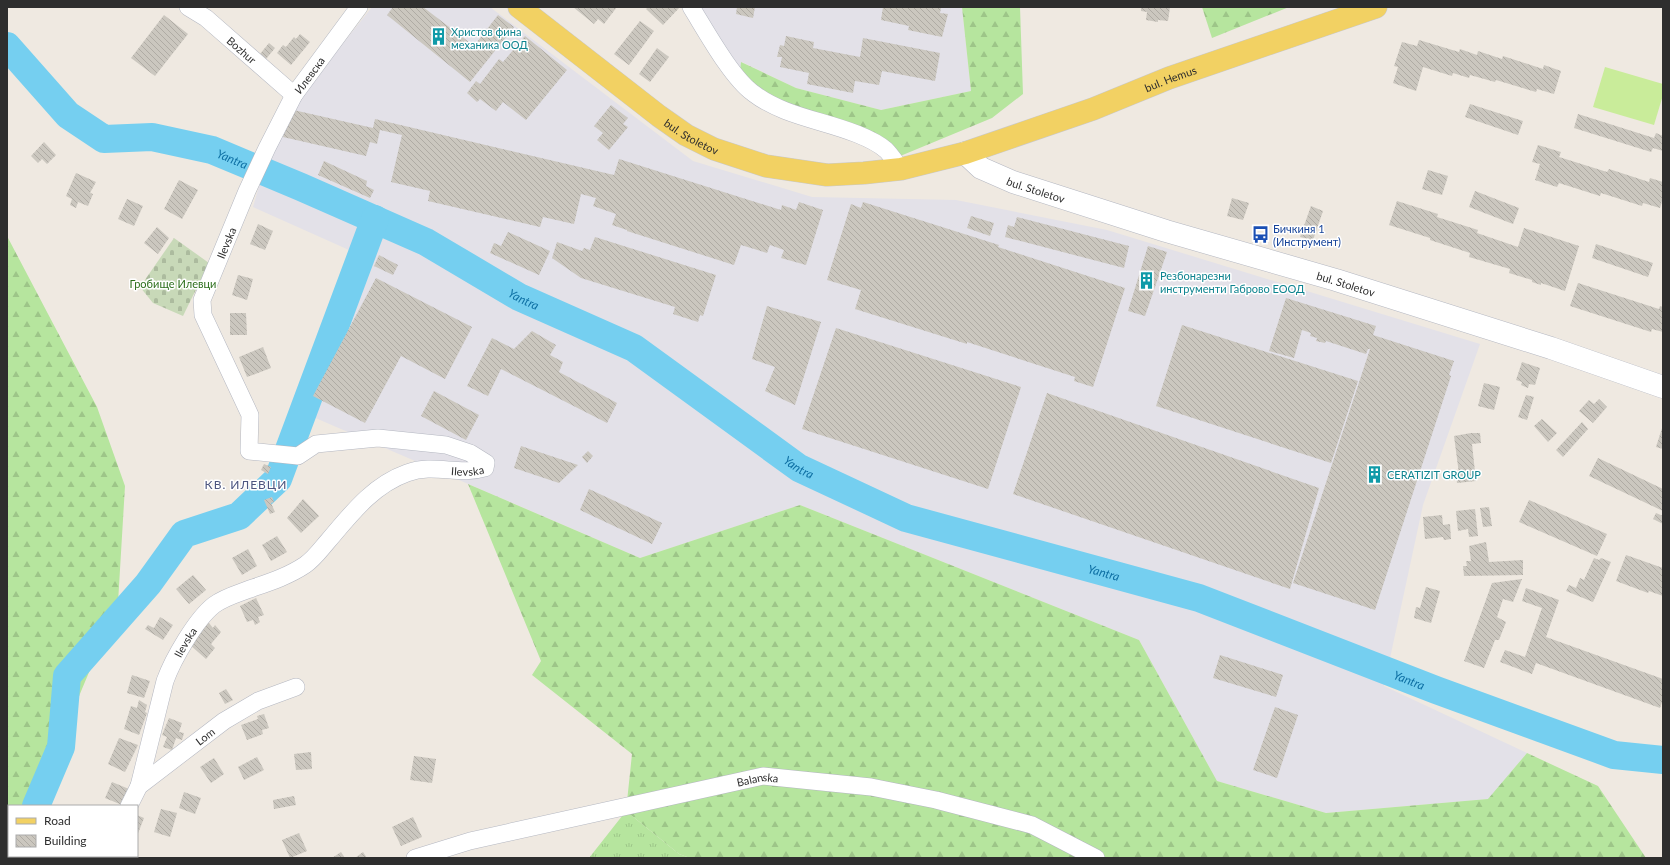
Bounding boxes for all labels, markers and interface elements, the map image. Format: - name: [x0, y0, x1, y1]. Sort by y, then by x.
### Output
- place label: Христов фина механика ООД: [451, 25, 528, 51]
- building icon: Христов фина механика ООД: [428, 27, 448, 47]
- street label: Bozhur: [225, 33, 259, 66]
- street label: Илевска: [291, 54, 327, 96]
- street label: bul. Hemus: [1142, 63, 1198, 94]
- street label: bul. Stoletov: [662, 116, 721, 157]
- water label: Yantra: [215, 145, 250, 172]
- street label: bul. Stoletov: [1005, 174, 1067, 205]
- place label: Бичкиня 1 (Инструмент): [1273, 222, 1341, 248]
- bus stop icon: Бичкиня 1 (Инструмент): [1250, 224, 1270, 244]
- street label: Ilevska: [213, 225, 238, 260]
- street label: bul. Stoletov: [1315, 268, 1377, 299]
- place label: Резбонарезни инструменти Габрово ЕООД: [1160, 269, 1305, 295]
- building icon: Резбонарезни инструменти Габрово ЕООД: [1137, 271, 1157, 291]
- park label: Гробище Илевци: [130, 277, 216, 290]
- water label: Yantra: [506, 285, 542, 313]
- water label: Yantra: [781, 452, 816, 481]
- street label: Ilevska: [451, 462, 485, 477]
- building icon: CERATIZIT GROUP: [1364, 464, 1384, 484]
- place label: CERATIZIT GROUP: [1387, 468, 1481, 481]
- district label: КВ. ИЛЕВЦИ: [205, 477, 287, 492]
- water label: Yantra: [1086, 561, 1122, 584]
- street label: Ilevska: [171, 624, 199, 659]
- water label: Yantra: [1391, 667, 1427, 692]
- street label: Lom: [193, 724, 217, 747]
- street label: Balanska: [735, 770, 779, 788]
- legend: [8, 805, 138, 857]
- text: Road: [44, 813, 71, 828]
- text: Building: [44, 833, 87, 848]

